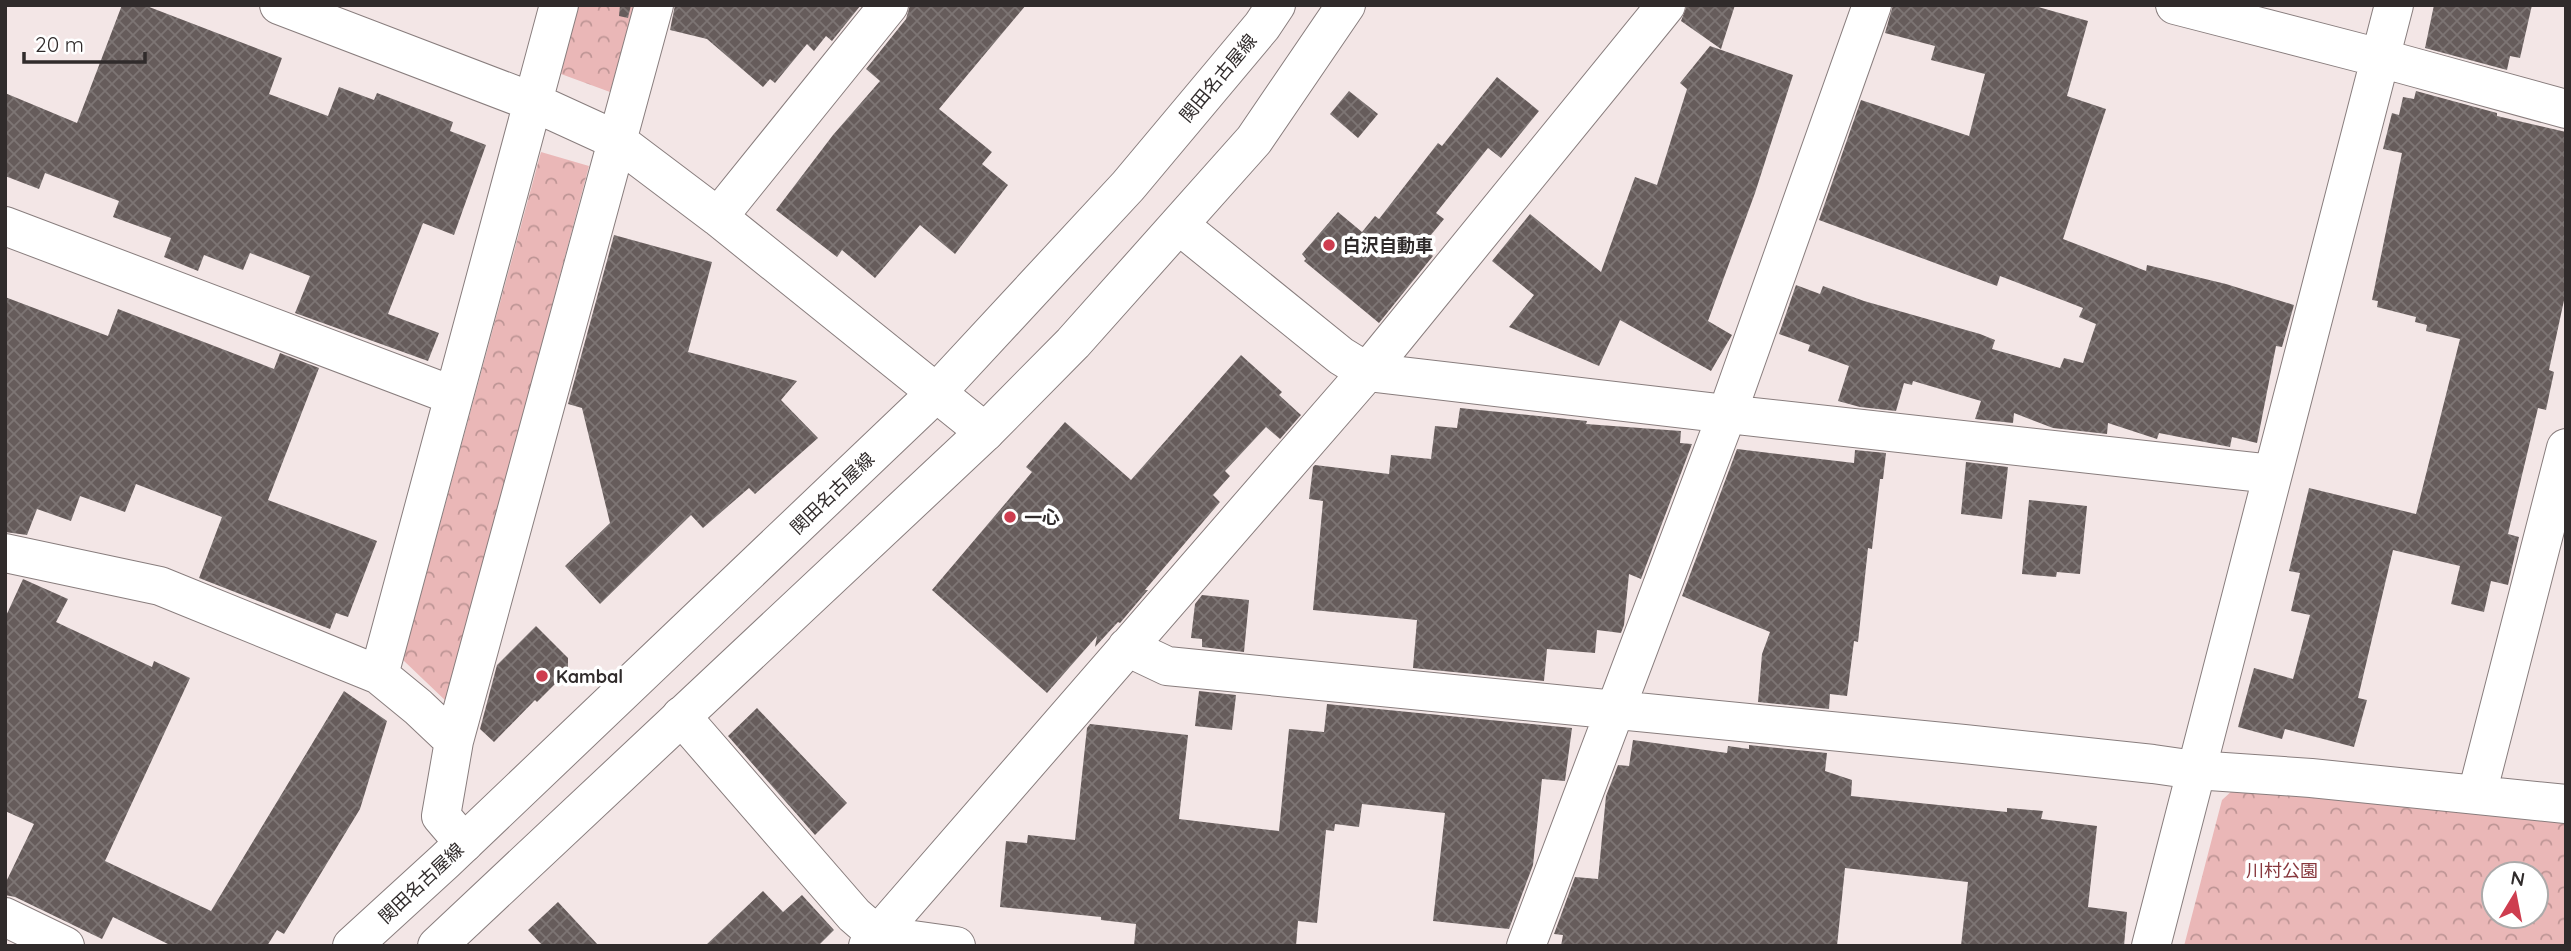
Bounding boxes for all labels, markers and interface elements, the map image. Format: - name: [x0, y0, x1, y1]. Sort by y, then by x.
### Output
- scale bar: [24, 21, 145, 65]
- street label: 関田名古屋線: [1174, 29, 1262, 127]
- text: 20 m: [35, 31, 84, 57]
- place label: 白沢自動車: [1343, 234, 1433, 257]
- marker: 白沢自動車: [1321, 237, 1337, 253]
- street label: 関田名古屋線: [785, 447, 879, 539]
- place label: 一心: [1024, 506, 1060, 529]
- marker: 一心: [1002, 509, 1018, 525]
- place label: Kambal: [556, 665, 623, 688]
- marker: Kambal: [534, 668, 550, 684]
- street label: 関田名古屋線: [374, 838, 468, 928]
- park label: 川村公園: [2246, 859, 2318, 882]
- north arrow: [2480, 860, 2550, 930]
- text: N: [2509, 865, 2527, 891]

